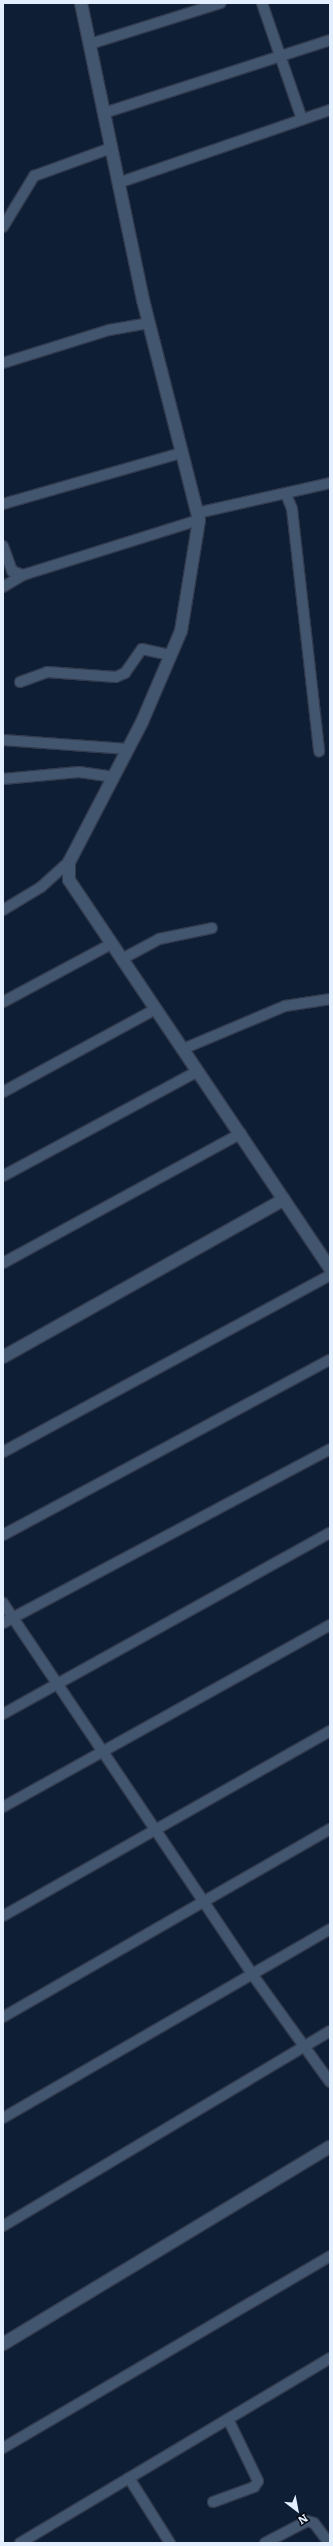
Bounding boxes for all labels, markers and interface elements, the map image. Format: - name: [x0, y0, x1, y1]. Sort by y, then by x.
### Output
- north arrow: [277, 2490, 317, 2530]
- text: N: [295, 2511, 312, 2529]

